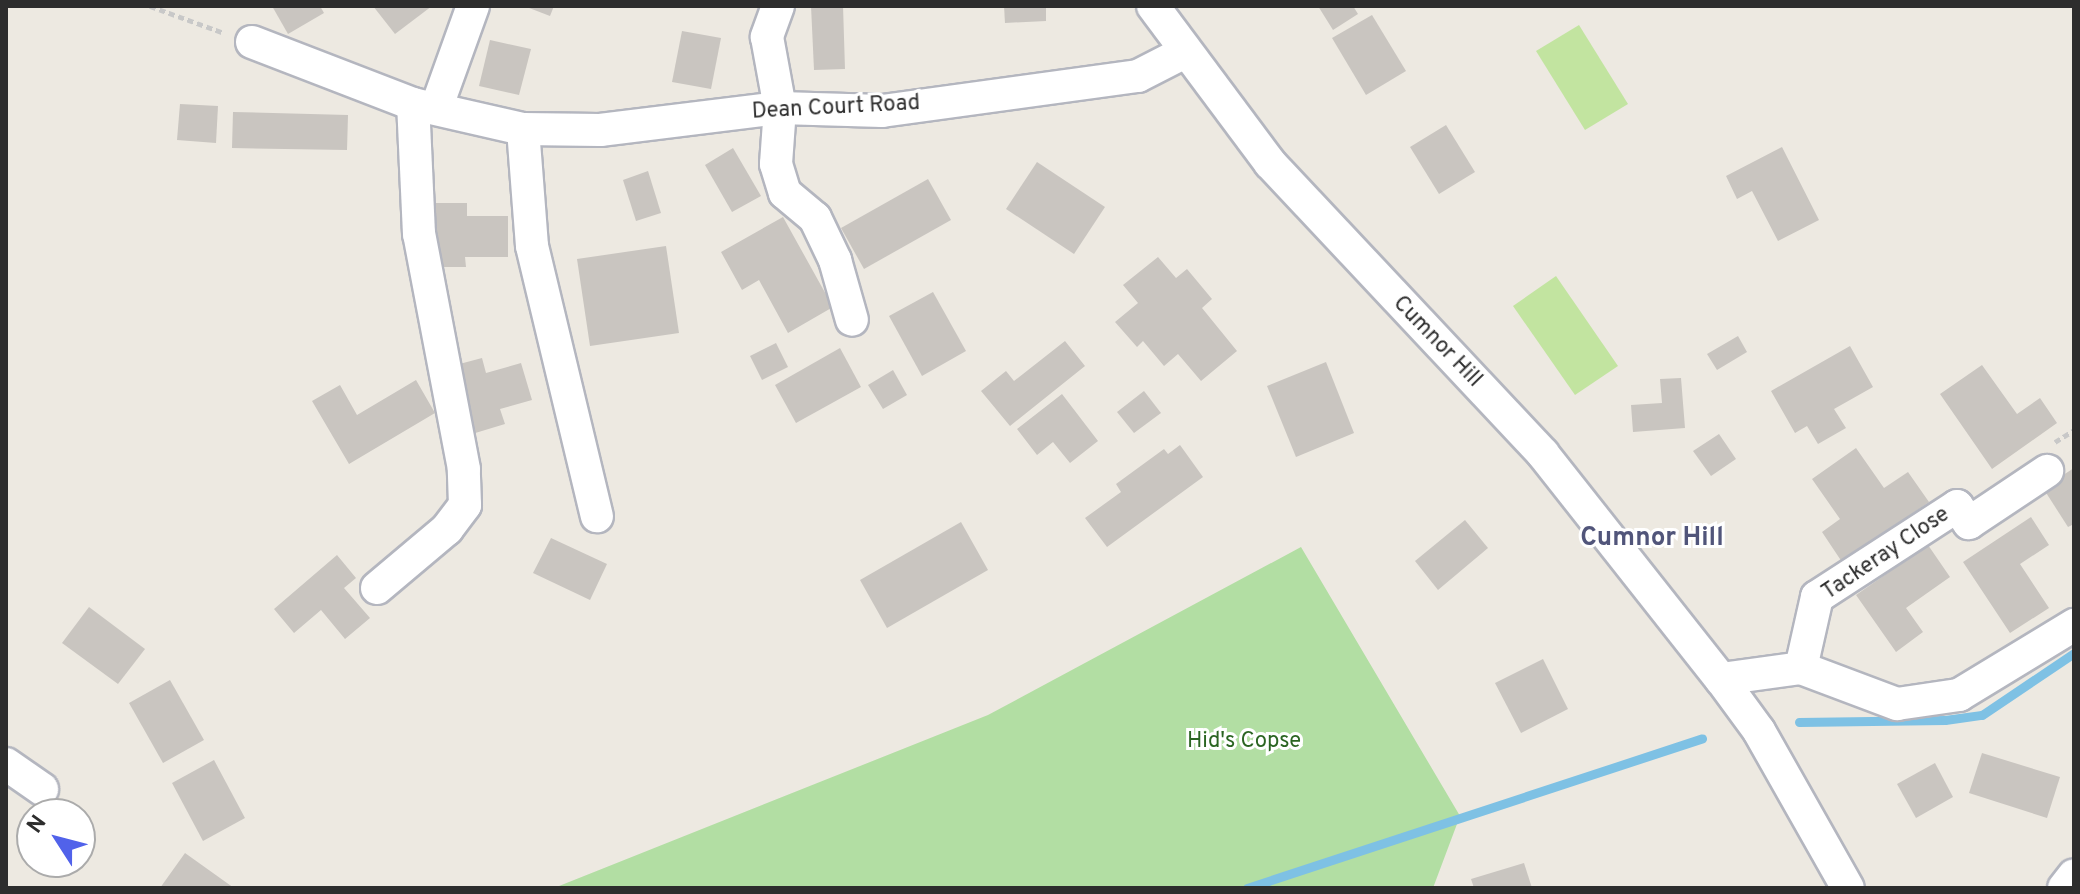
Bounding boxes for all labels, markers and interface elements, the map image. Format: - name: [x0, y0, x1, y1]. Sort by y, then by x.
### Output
- street label: Dean Court Road: [751, 90, 921, 126]
- street label: Cumnor Hill: [1387, 291, 1487, 393]
- street label: Tackeray Close: [1817, 502, 1955, 606]
- district label: Cumnor Hill: [1580, 523, 1724, 555]
- park label: Hid's Copse: [1187, 729, 1301, 755]
- north arrow: [16, 798, 96, 878]
- text: N: [22, 810, 53, 839]

